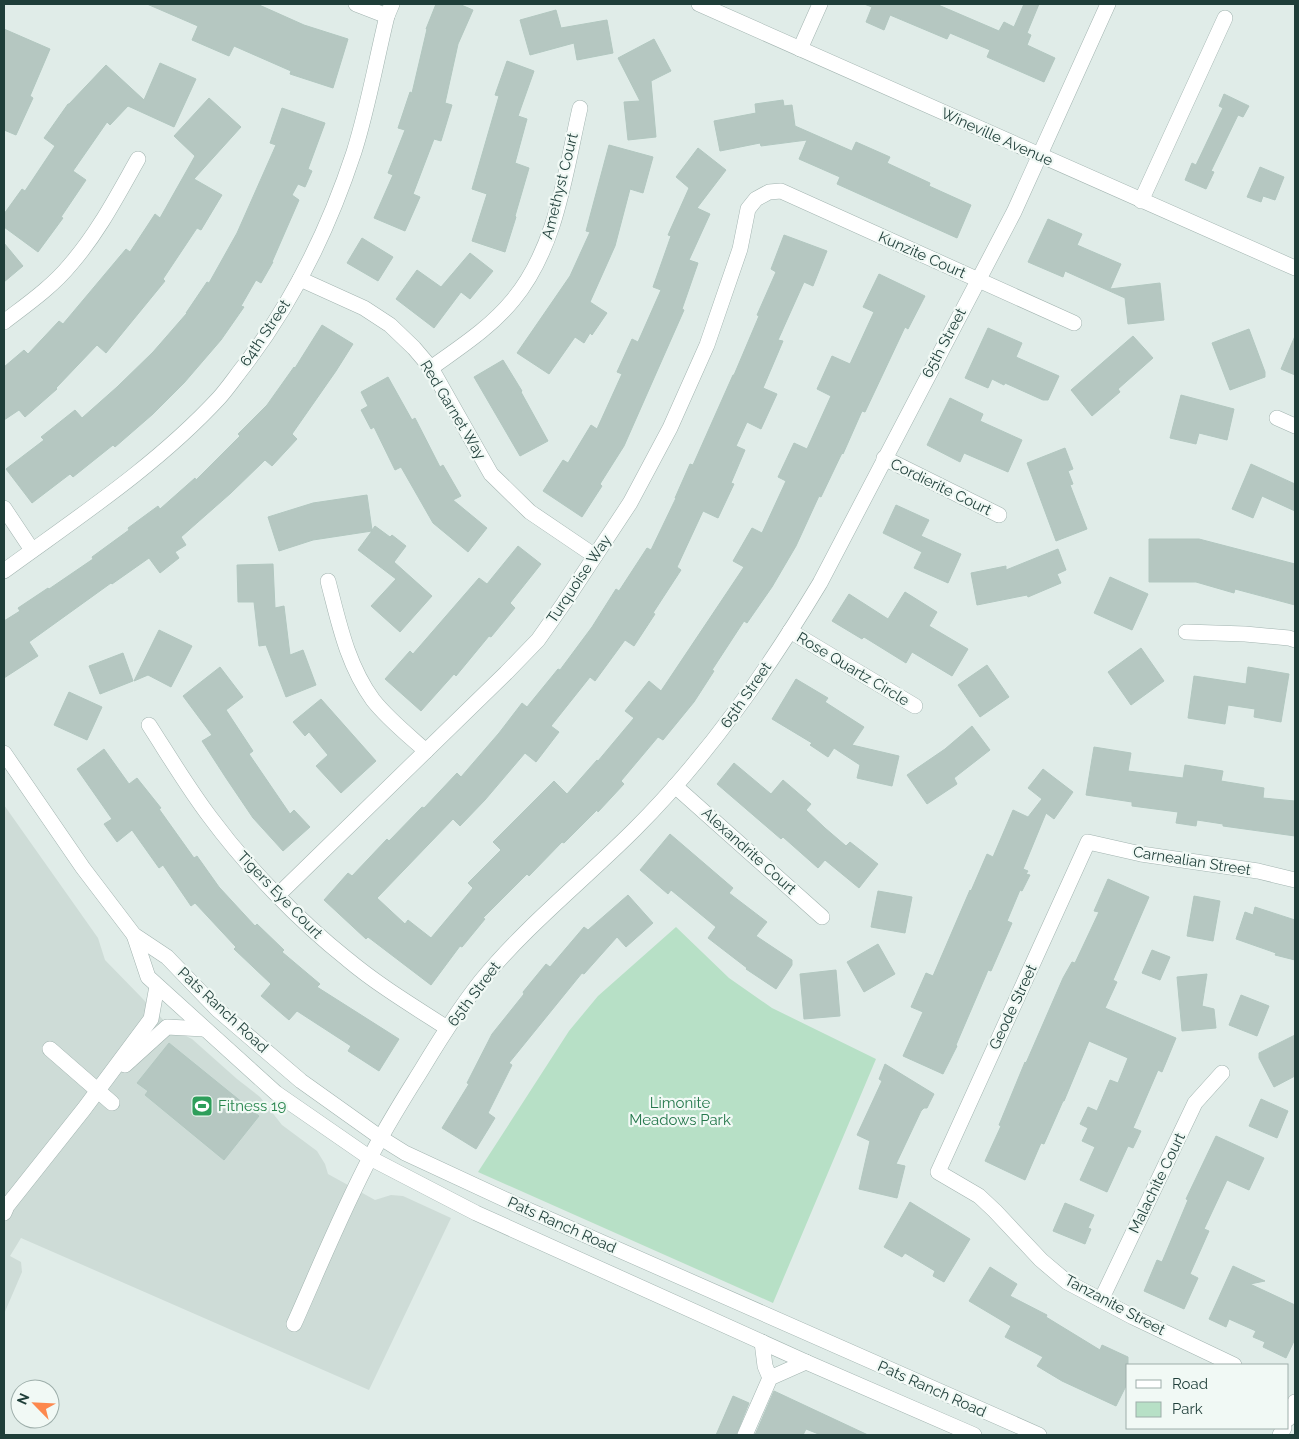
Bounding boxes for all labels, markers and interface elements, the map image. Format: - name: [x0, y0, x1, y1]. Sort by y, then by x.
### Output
- street label: Wineville Avenue: [938, 104, 1056, 170]
- street label: Amethyst Court: [538, 131, 582, 241]
- street label: Kunzite Court: [876, 228, 968, 282]
- street label: 64th Street: [236, 296, 294, 370]
- street label: 65th Street: [918, 305, 970, 381]
- street label: Red Garnet Way: [416, 357, 490, 463]
- street label: Cordierite Court: [888, 455, 994, 519]
- street label: Turquoise Way: [543, 531, 615, 627]
- street label: Rose Quartz Circle: [794, 628, 913, 710]
- street label: 65th Street: [717, 659, 775, 731]
- street label: Alexandrite Court: [698, 804, 800, 898]
- street label: Carnealian Street: [1132, 843, 1252, 879]
- street label: Tigers Eye Court: [234, 848, 326, 942]
- street label: 65th Street: [444, 958, 504, 1030]
- street label: Geode Street: [985, 961, 1041, 1053]
- street label: Pats Ranch Road: [174, 964, 272, 1056]
- sports icon: Fitness 19: [190, 1094, 214, 1118]
- park label: Limonite Meadows Park: [629, 1094, 731, 1129]
- place label: Fitness 19: [218, 1097, 286, 1115]
- street label: Malachite Court: [1125, 1130, 1189, 1236]
- street label: Pats Ranch Road: [505, 1193, 619, 1257]
- street label: Tanzanite Street: [1062, 1271, 1168, 1339]
- street label: Pats Ranch Road: [875, 1357, 989, 1421]
- legend: [1126, 1364, 1289, 1429]
- text: Road: [1172, 1375, 1208, 1393]
- north arrow: [10, 1379, 60, 1429]
- text: N: [14, 1391, 33, 1407]
- text: Park: [1172, 1400, 1203, 1418]

